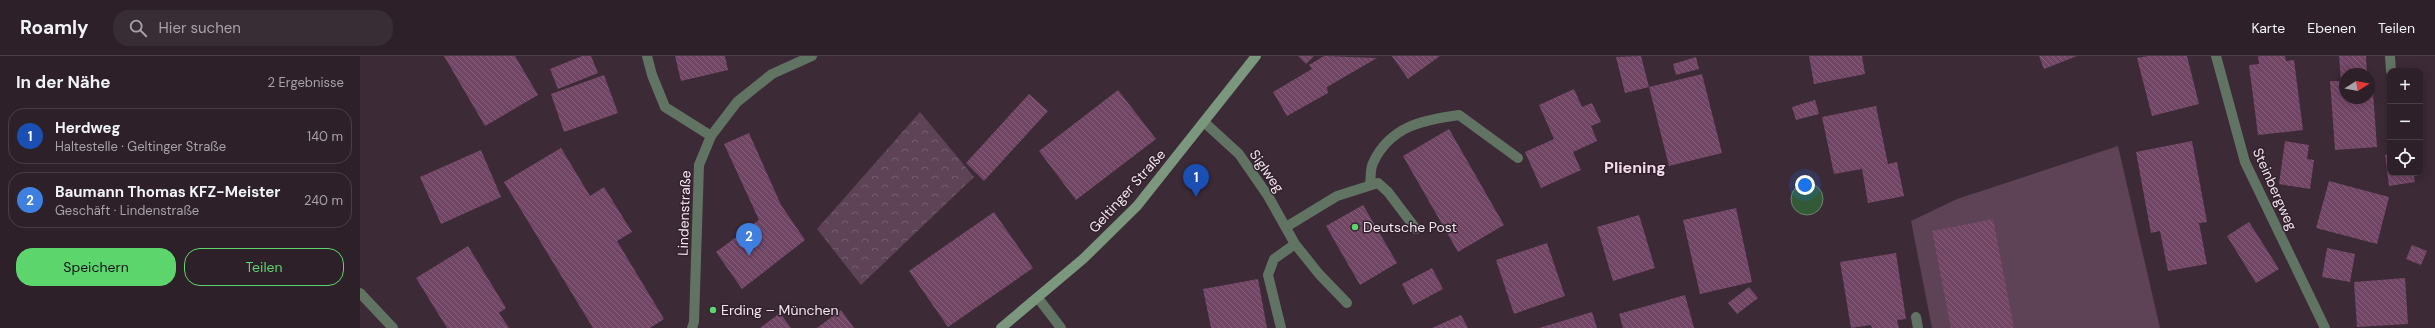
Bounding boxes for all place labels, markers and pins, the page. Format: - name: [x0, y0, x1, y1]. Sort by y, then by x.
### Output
- pin: 1: [1183, 164, 1209, 197]
- place label: Deutsche Post: [1363, 218, 1457, 236]
- marker: Deutsche Post: [1350, 222, 1360, 232]
- pin: 2: [736, 223, 762, 256]
- place label: Erding – München: [721, 301, 839, 319]
- marker: Erding – München: [708, 305, 718, 315]

